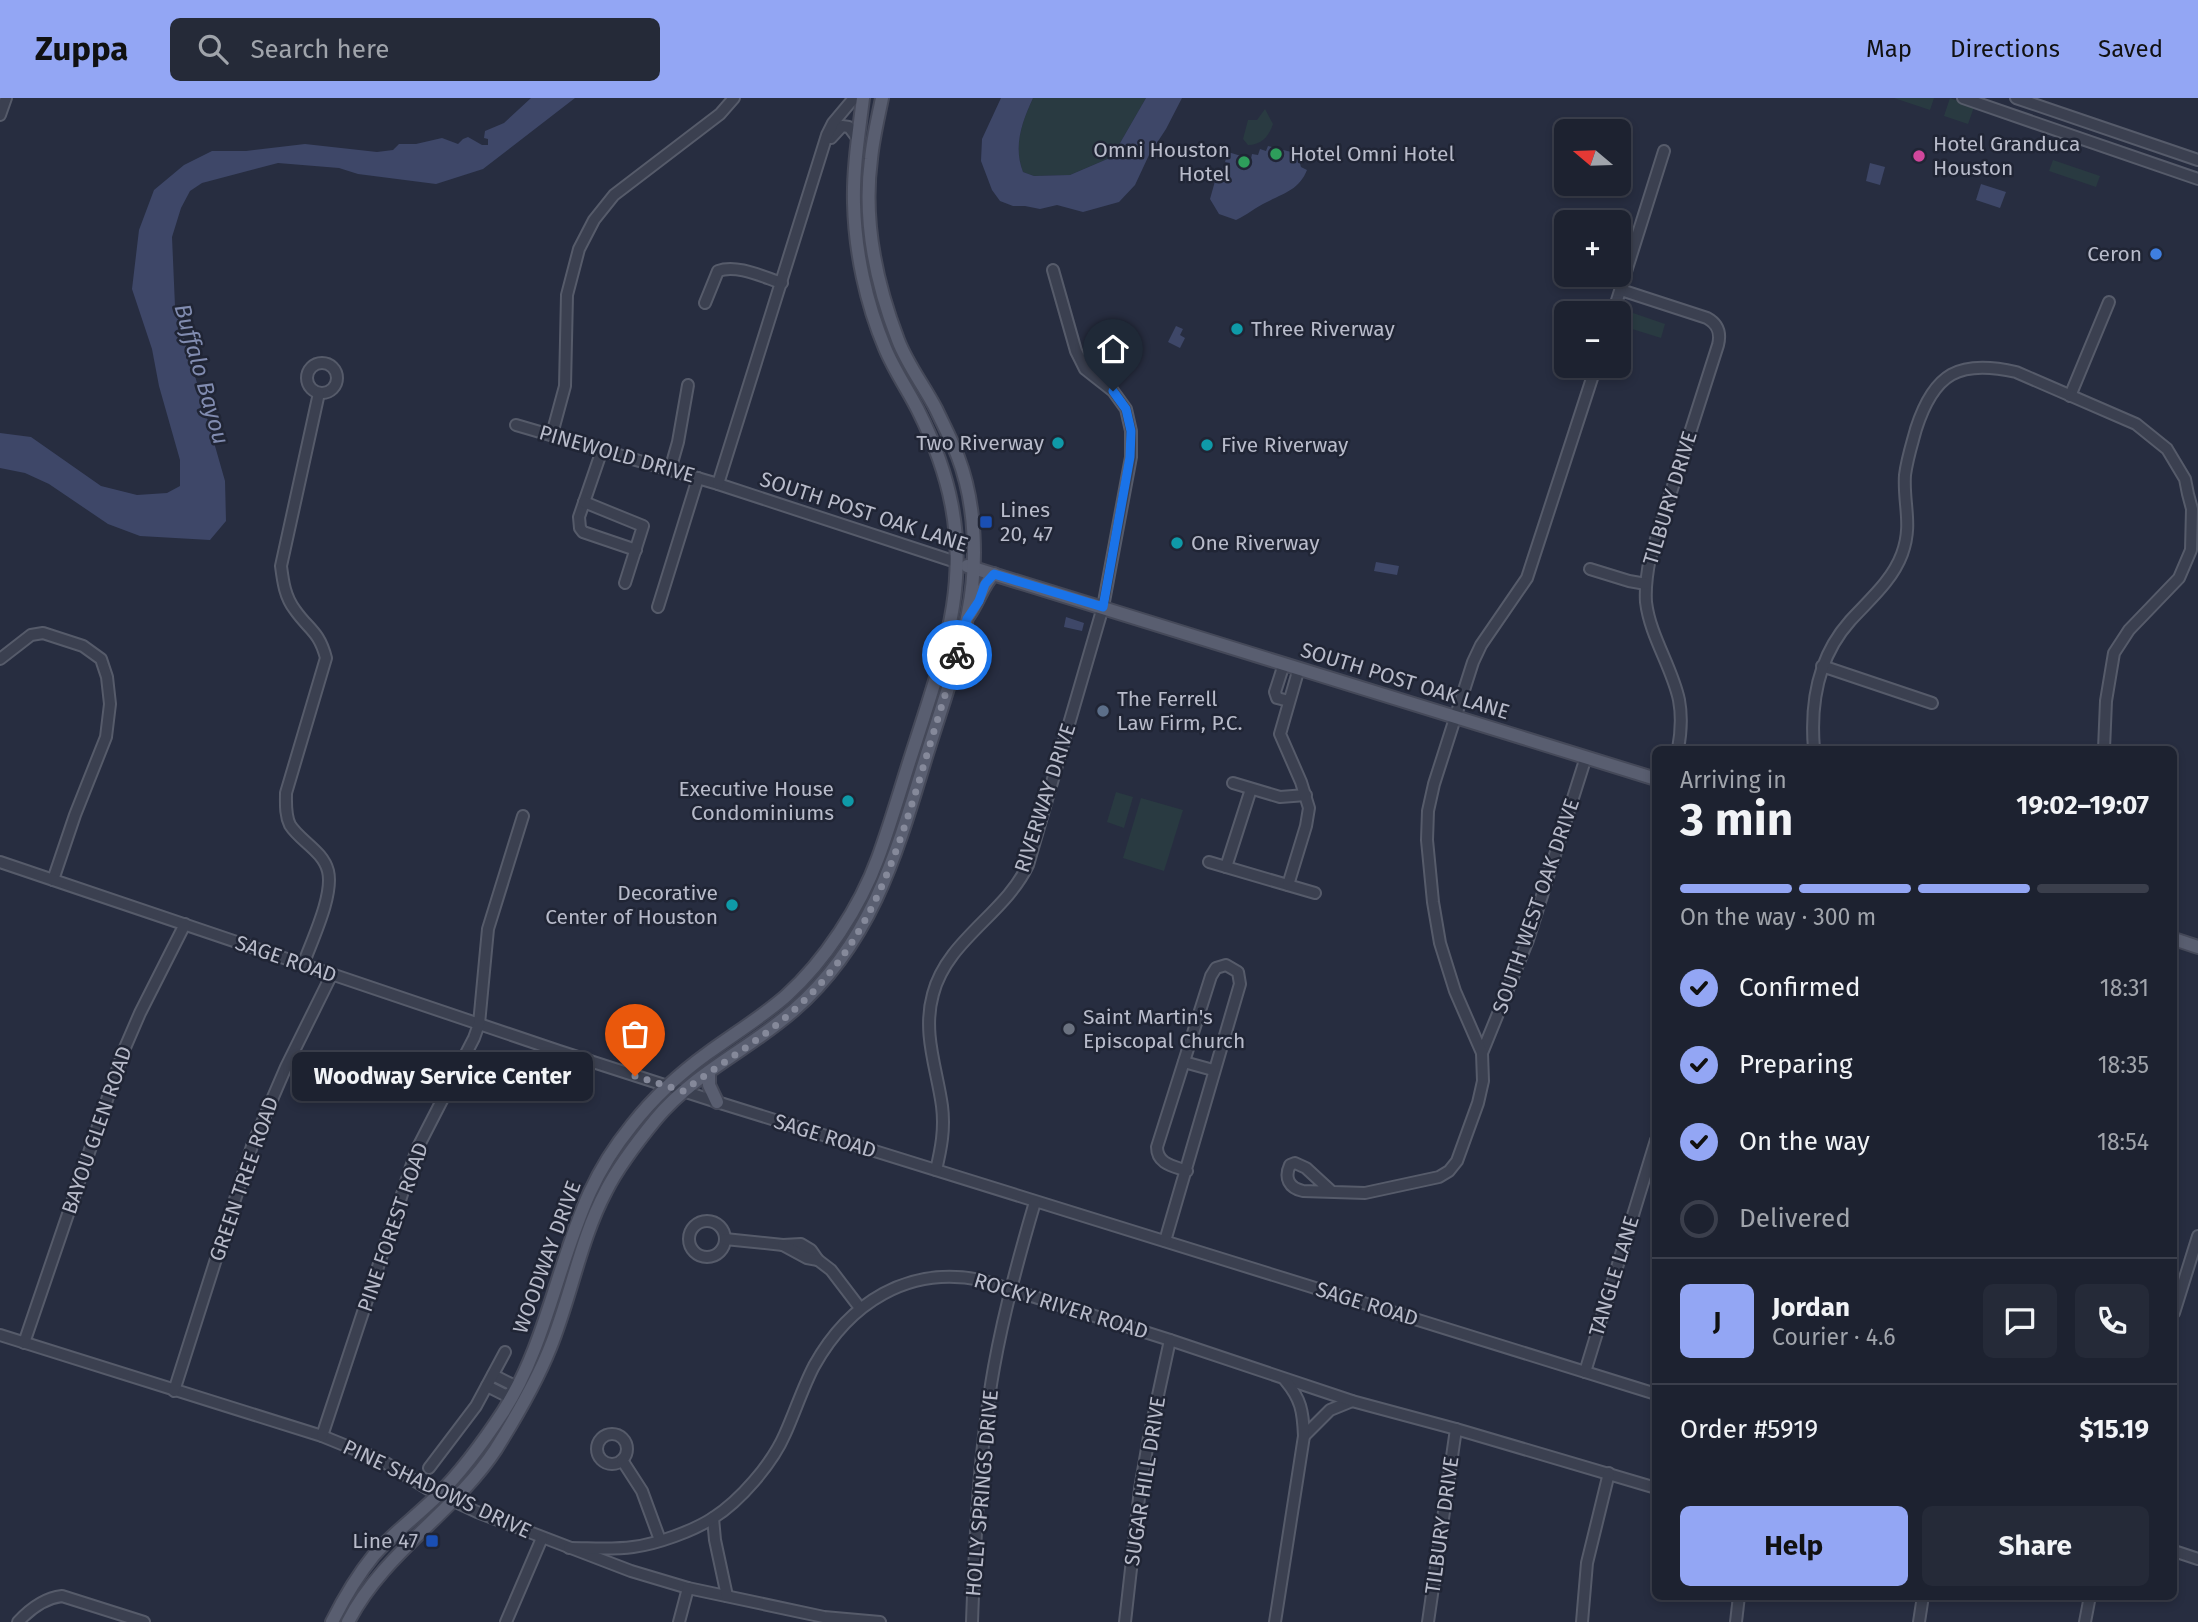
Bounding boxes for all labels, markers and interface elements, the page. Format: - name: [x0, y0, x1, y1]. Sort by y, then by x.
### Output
- search box: [170, 18, 660, 81]
- text: Zuppa: [35, 29, 128, 69]
- icon: search: [194, 30, 232, 68]
- text: Search here: [250, 34, 389, 65]
- text: Map: [1866, 35, 1912, 63]
- text: Directions: [1950, 35, 2060, 63]
- text: Saved: [2098, 35, 2163, 63]
- north arrow: [1554, 119, 1631, 196]
- map controls: [1554, 119, 1631, 378]
- place label: Hotel Granduca Houston: [1933, 131, 2080, 181]
- place label: Omni Houston Hotel: [1093, 137, 1230, 187]
- place label: Hotel Omni Hotel: [1290, 141, 1455, 167]
- marker: Hotel Omni Hotel: [1268, 146, 1284, 162]
- marker: Hotel Granduca Houston: [1911, 148, 1927, 164]
- marker: Omni Houston Hotel: [1236, 154, 1252, 170]
- button: +: [1554, 210, 1631, 287]
- place label: Ceron: [2087, 241, 2142, 267]
- marker: Ceron: [2148, 246, 2164, 262]
- water label: Buffalo Bayou: [169, 300, 235, 448]
- button: −: [1554, 301, 1631, 378]
- place label: Three Riverway: [1251, 316, 1395, 342]
- pin: [1083, 319, 1143, 391]
- marker: Three Riverway: [1229, 321, 1245, 337]
- icon: home: [1094, 330, 1132, 368]
- street label: PINEWOLD DRIVE: [536, 419, 698, 489]
- street label: TILBURY DRIVE: [1637, 428, 1703, 568]
- place label: Two Riverway: [916, 430, 1045, 456]
- place label: Five Riverway: [1221, 432, 1349, 458]
- marker: Two Riverway: [1050, 435, 1066, 451]
- marker: Five Riverway: [1199, 437, 1215, 453]
- street label: SOUTH POST OAK LANE: [757, 466, 971, 558]
- place label: Lines 20, 47: [1000, 497, 1053, 547]
- marker: Lines 20, 47: [978, 514, 994, 530]
- place label: One Riverway: [1191, 530, 1320, 556]
- marker: One Riverway: [1169, 535, 1185, 551]
- courier: [922, 620, 992, 690]
- icon: bike: [938, 636, 976, 674]
- street label: SOUTH POST OAK LANE: [1297, 637, 1513, 725]
- place label: The Ferrell Law Firm, P.C.: [1117, 686, 1243, 736]
- marker: The Ferrell Law Firm, P.C.: [1095, 703, 1111, 719]
- street label: RIVERWAY DRIVE: [1009, 720, 1081, 876]
- text: Arriving in: [1680, 766, 1787, 794]
- place label: Executive House Condominiums: [678, 776, 834, 826]
- text: 19:02–19:07: [2016, 790, 2149, 821]
- text: 3 min: [1680, 792, 1793, 847]
- marker: Executive House Condominiums: [840, 793, 856, 809]
- street label: SOUTH WEST OAK DRIVE: [1487, 795, 1585, 1017]
- place label: Decorative Center of Houston: [545, 880, 718, 930]
- marker: Decorative Center of Houston: [724, 897, 740, 913]
- text: On the way · 300 m: [1680, 903, 1876, 931]
- street label: SAGE ROAD: [232, 930, 340, 988]
- icon: check: [1680, 969, 1718, 1007]
- text: Confirmed: [1739, 972, 1860, 1003]
- text: 18:31: [2100, 974, 2149, 1002]
- pin: [605, 1004, 665, 1076]
- place label: Saint Martin's Episcopal Church: [1083, 1004, 1245, 1054]
- icon: bag: [616, 1015, 654, 1053]
- marker: Saint Martin's Episcopal Church: [1061, 1021, 1077, 1037]
- street label: BAYOU GLEN ROAD: [56, 1043, 138, 1217]
- icon: check: [1680, 1046, 1718, 1084]
- text: Preparing: [1739, 1049, 1852, 1080]
- text: 18:35: [2098, 1051, 2149, 1079]
- callout: Woodway Service Center: [292, 1052, 593, 1100]
- text: Woodway Service Center: [314, 1062, 571, 1090]
- street label: GREEN TREE ROAD: [204, 1093, 284, 1265]
- street label: SAGE ROAD: [771, 1108, 879, 1164]
- icon: check: [1680, 1123, 1718, 1161]
- text: On the way: [1739, 1126, 1870, 1157]
- text: 18:54: [2097, 1128, 2149, 1156]
- street label: PINE FOREST ROAD: [352, 1139, 434, 1315]
- street label: WOODWAY DRIVE: [507, 1177, 587, 1337]
- text: Delivered: [1739, 1203, 1851, 1234]
- street label: TANGLE LANE: [1583, 1213, 1645, 1339]
- street label: ROCKY RIVER ROAD: [971, 1267, 1151, 1345]
- street label: SAGE ROAD: [1313, 1276, 1421, 1332]
- button: chat: [1983, 1284, 2057, 1358]
- button: phone: [2075, 1284, 2149, 1358]
- text: Jordan: [1772, 1292, 1850, 1323]
- text: J: [1713, 1306, 1721, 1337]
- text: Courier · 4.6: [1772, 1323, 1896, 1351]
- street label: HOLLY SPRINGS DRIVE: [960, 1389, 1004, 1597]
- street label: SUGAR HILL DRIVE: [1119, 1394, 1171, 1568]
- text: Order #5919: [1680, 1414, 1818, 1445]
- text: $15.19: [2079, 1414, 2149, 1445]
- street label: PINE SHADOWS DRIVE: [339, 1434, 535, 1544]
- street label: TILBURY DRIVE: [1419, 1454, 1465, 1596]
- button: Help: [1680, 1506, 1908, 1586]
- button: Share: [1922, 1506, 2149, 1586]
- place label: Line 47: [352, 1528, 418, 1554]
- marker: Line 47: [424, 1533, 440, 1549]

